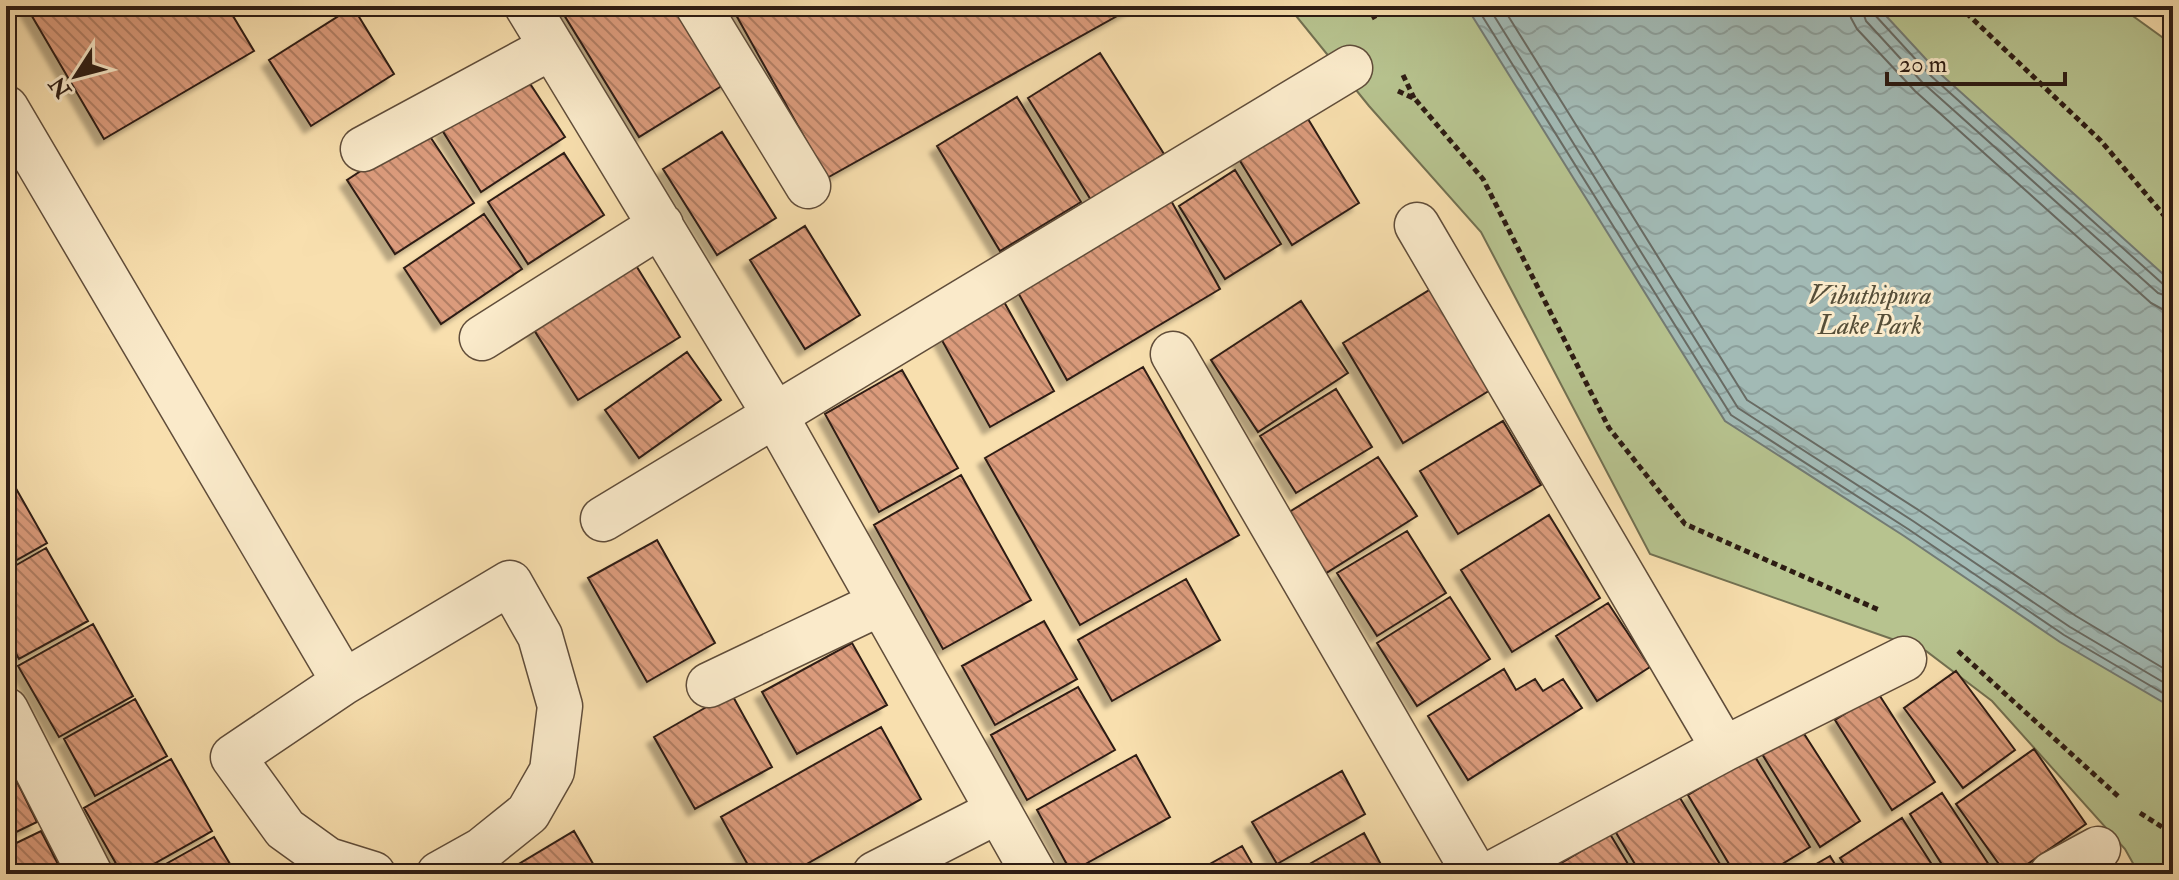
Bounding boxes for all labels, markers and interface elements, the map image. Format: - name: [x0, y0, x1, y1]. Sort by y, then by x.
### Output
- north arrow: [36, 36, 116, 116]
- scale bar: [1887, 36, 2065, 86]
- text: 20 m: [1899, 49, 1948, 80]
- text: N: [43, 71, 78, 104]
- park label: Vibuthipura Lake Park: [1808, 280, 1932, 342]

